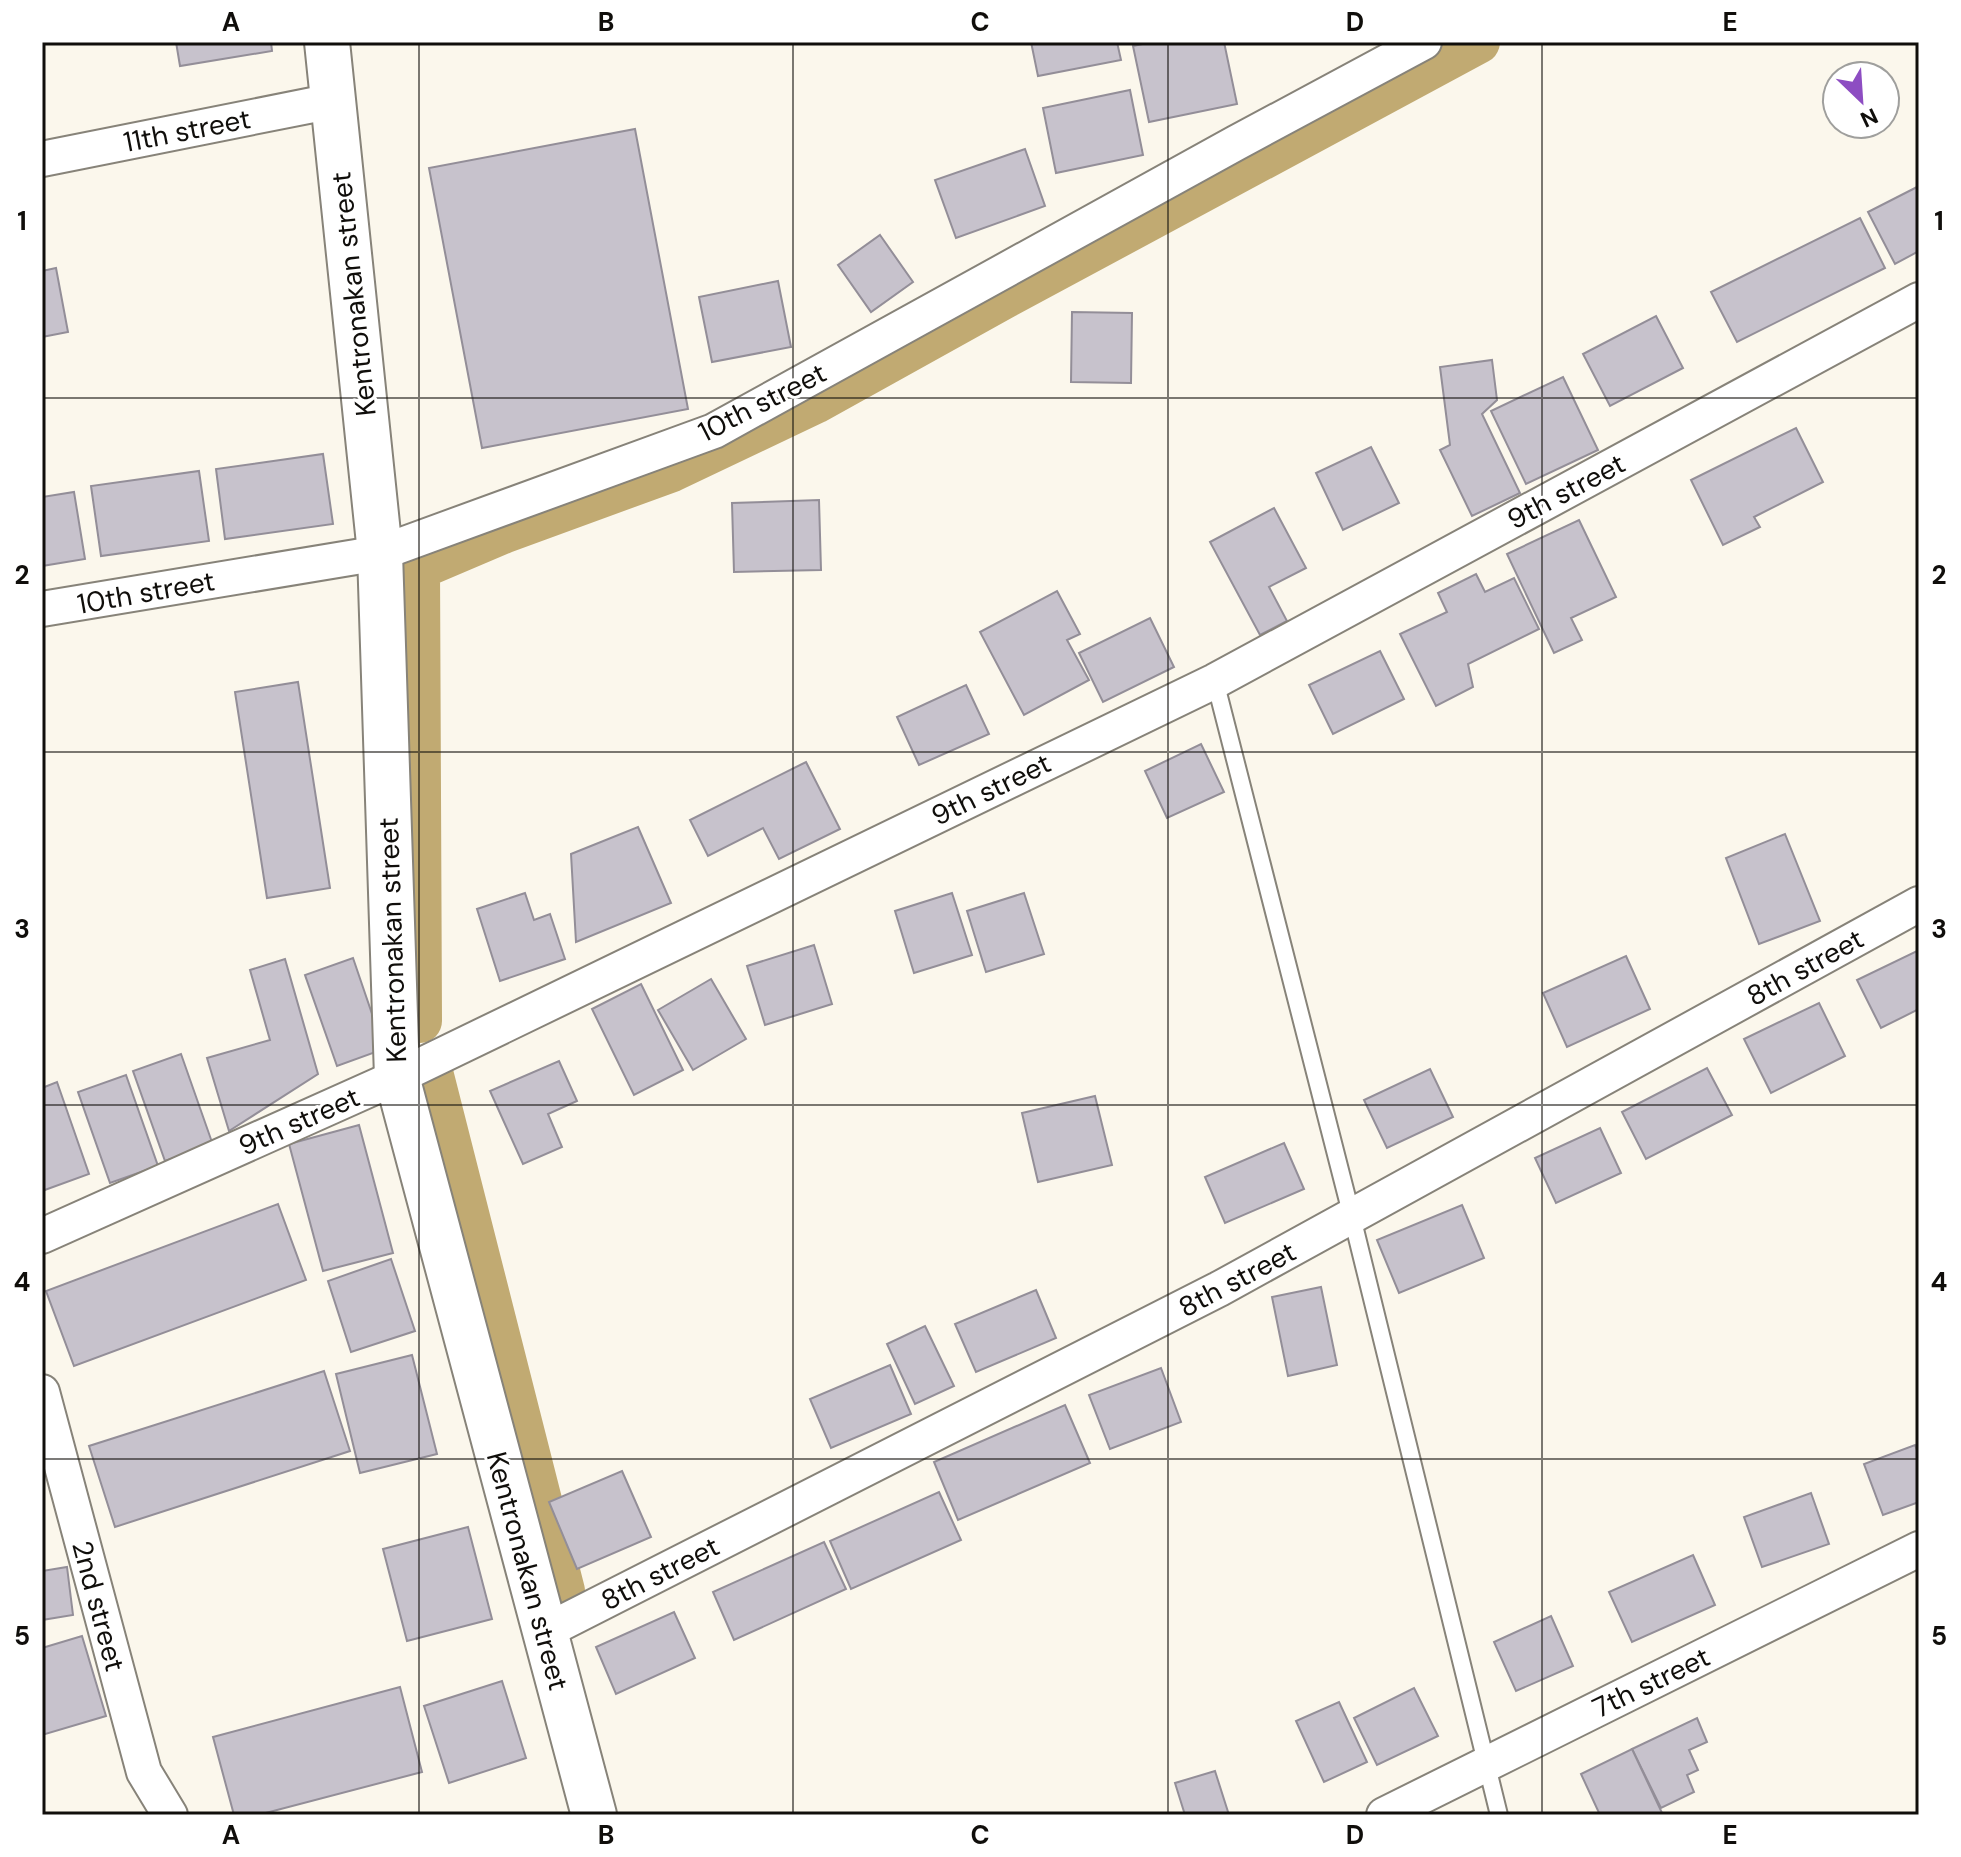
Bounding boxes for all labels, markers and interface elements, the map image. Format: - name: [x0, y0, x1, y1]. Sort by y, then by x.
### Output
- text: A: [222, 5, 240, 39]
- text: B: [598, 5, 614, 39]
- text: C: [970, 5, 990, 39]
- text: D: [1346, 5, 1364, 39]
- text: E: [1722, 5, 1738, 39]
- north arrow: [1821, 60, 1901, 140]
- street label: 11th street: [120, 100, 254, 161]
- text: N: [1856, 101, 1883, 134]
- street label: Kentronakan street: [322, 170, 385, 418]
- text: 1: [17, 204, 27, 238]
- text: 1: [1934, 204, 1944, 238]
- street label: 10th street: [692, 354, 833, 450]
- street label: 9th street: [1501, 445, 1632, 538]
- text: 2: [14, 558, 30, 592]
- text: 2: [1931, 558, 1947, 592]
- street label: 10th street: [74, 562, 218, 623]
- street label: 9th street: [925, 745, 1057, 834]
- street label: Kentronakan street: [370, 817, 415, 1063]
- text: 3: [14, 912, 30, 946]
- text: 3: [1931, 912, 1947, 946]
- street label: 8th street: [1740, 920, 1870, 1015]
- street label: 9th street: [233, 1078, 366, 1165]
- street label: 8th street: [1172, 1233, 1302, 1326]
- text: 4: [14, 1265, 30, 1299]
- text: 4: [1931, 1265, 1947, 1299]
- street label: Kentronakan street: [478, 1448, 577, 1694]
- street label: 8th street: [595, 1528, 726, 1619]
- street label: 2nd street: [63, 1537, 134, 1676]
- text: 5: [14, 1619, 30, 1653]
- text: 5: [1931, 1619, 1947, 1653]
- street label: 7th street: [1586, 1638, 1716, 1727]
- text: A: [222, 1818, 240, 1852]
- text: B: [598, 1818, 614, 1852]
- text: C: [970, 1818, 990, 1852]
- text: D: [1346, 1818, 1364, 1852]
- text: E: [1722, 1818, 1738, 1852]

